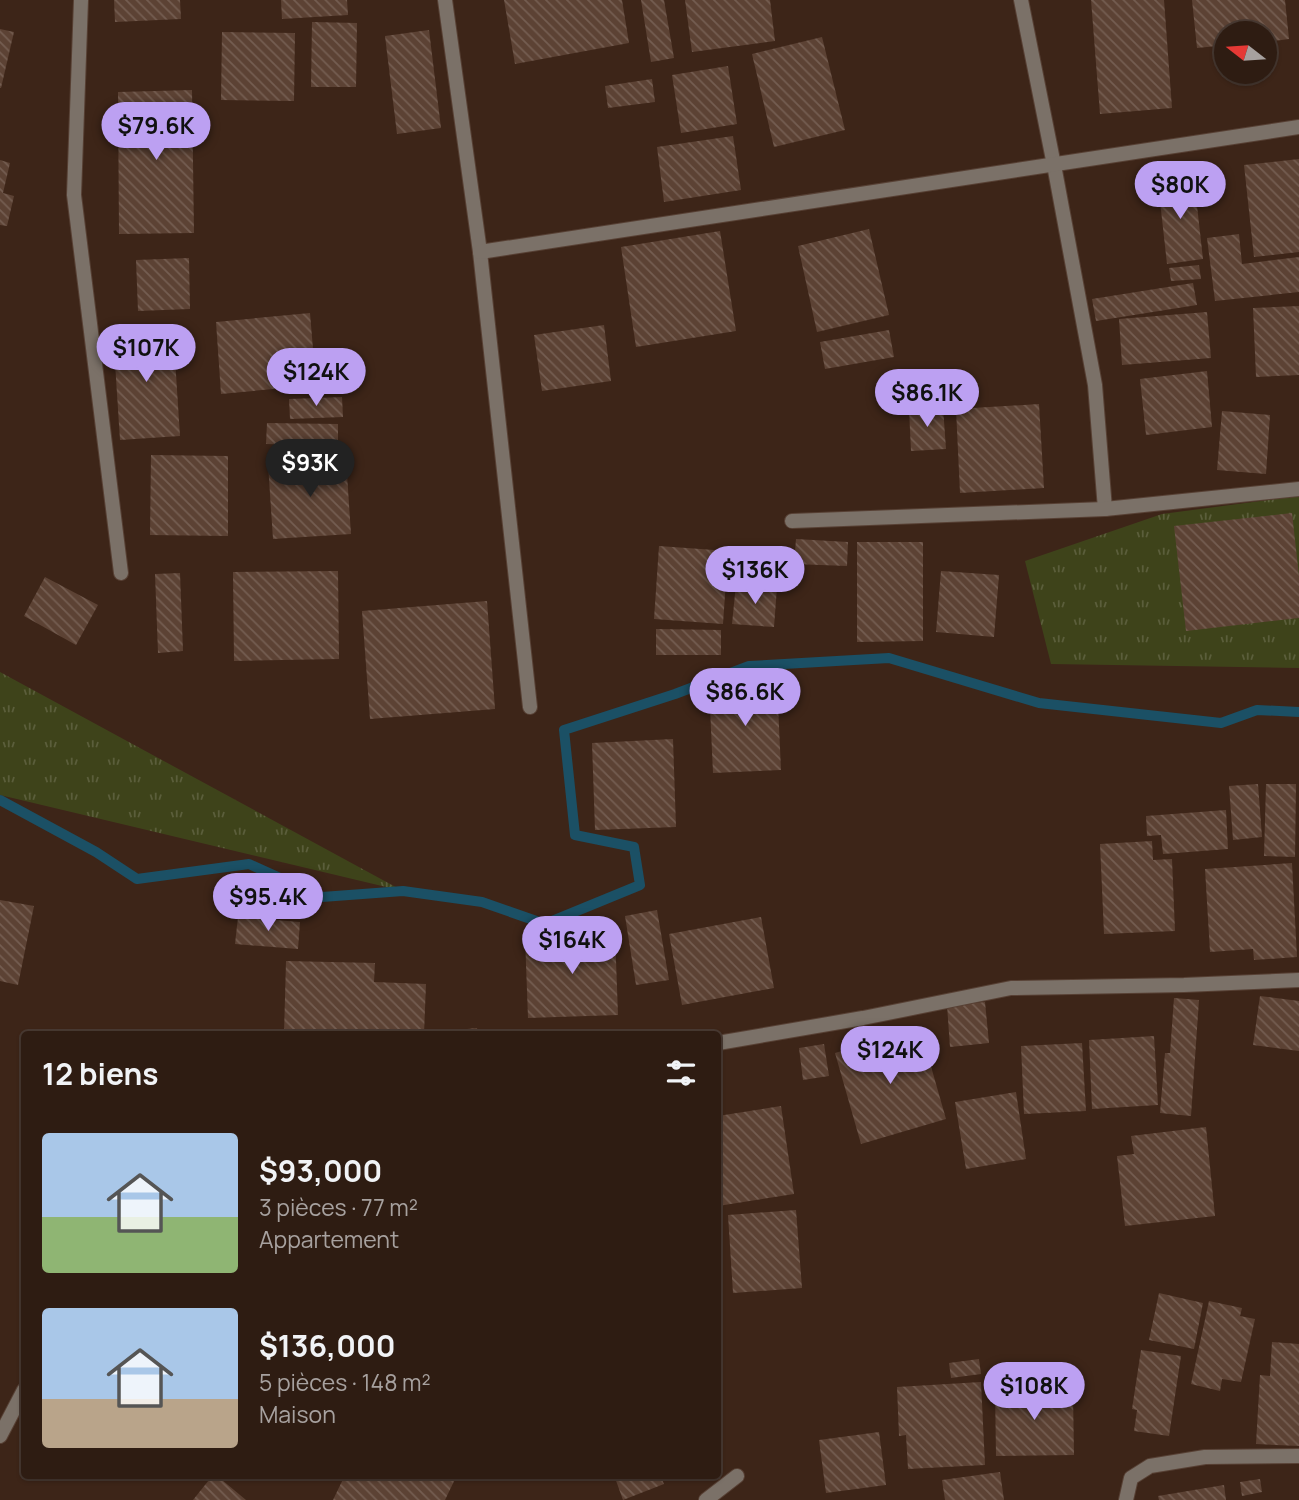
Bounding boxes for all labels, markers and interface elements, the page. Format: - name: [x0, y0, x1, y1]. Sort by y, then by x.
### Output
- north arrow: [1214, 21, 1278, 84]
- map controls: [1214, 21, 1277, 84]
- pin: $79.6K: [99, 102, 213, 162]
- text: $79.6K: [117, 109, 195, 141]
- pin: $80K: [1139, 162, 1221, 221]
- text: $80K: [1151, 168, 1209, 200]
- pin: $107K: [97, 324, 195, 384]
- text: $107K: [113, 331, 179, 363]
- pin: $124K: [267, 348, 365, 408]
- text: $124K: [283, 355, 349, 387]
- pin: $86.1K: [870, 370, 984, 429]
- text: $86.1K: [891, 376, 963, 408]
- pin: $93K: [269, 440, 351, 499]
- text: $93K: [282, 446, 339, 478]
- pin: $136K: [706, 546, 804, 606]
- text: $136K: [721, 553, 789, 585]
- pin: $86.6K: [688, 668, 802, 728]
- text: $86.6K: [706, 675, 784, 707]
- pin: $95.4K: [211, 874, 325, 933]
- text: $95.4K: [229, 880, 307, 912]
- pin: $164K: [523, 916, 621, 976]
- text: $164K: [538, 923, 606, 955]
- pin: $124K: [841, 1026, 939, 1086]
- text: $124K: [857, 1033, 923, 1065]
- text: 12 biens: [42, 1053, 159, 1094]
- icon: filters: [662, 1054, 700, 1092]
- text: $93,000: [259, 1150, 382, 1191]
- icon: home: [98, 1161, 182, 1245]
- text: 3 pièces · 77 m²: [259, 1191, 418, 1223]
- text: Appartement: [259, 1223, 399, 1255]
- text: $136,000: [259, 1325, 395, 1366]
- icon: home: [98, 1336, 182, 1420]
- pin: $108K: [985, 1362, 1083, 1422]
- text: 5 pièces · 148 m²: [259, 1366, 431, 1398]
- text: $108K: [1000, 1369, 1068, 1401]
- text: Maison: [259, 1398, 336, 1430]

